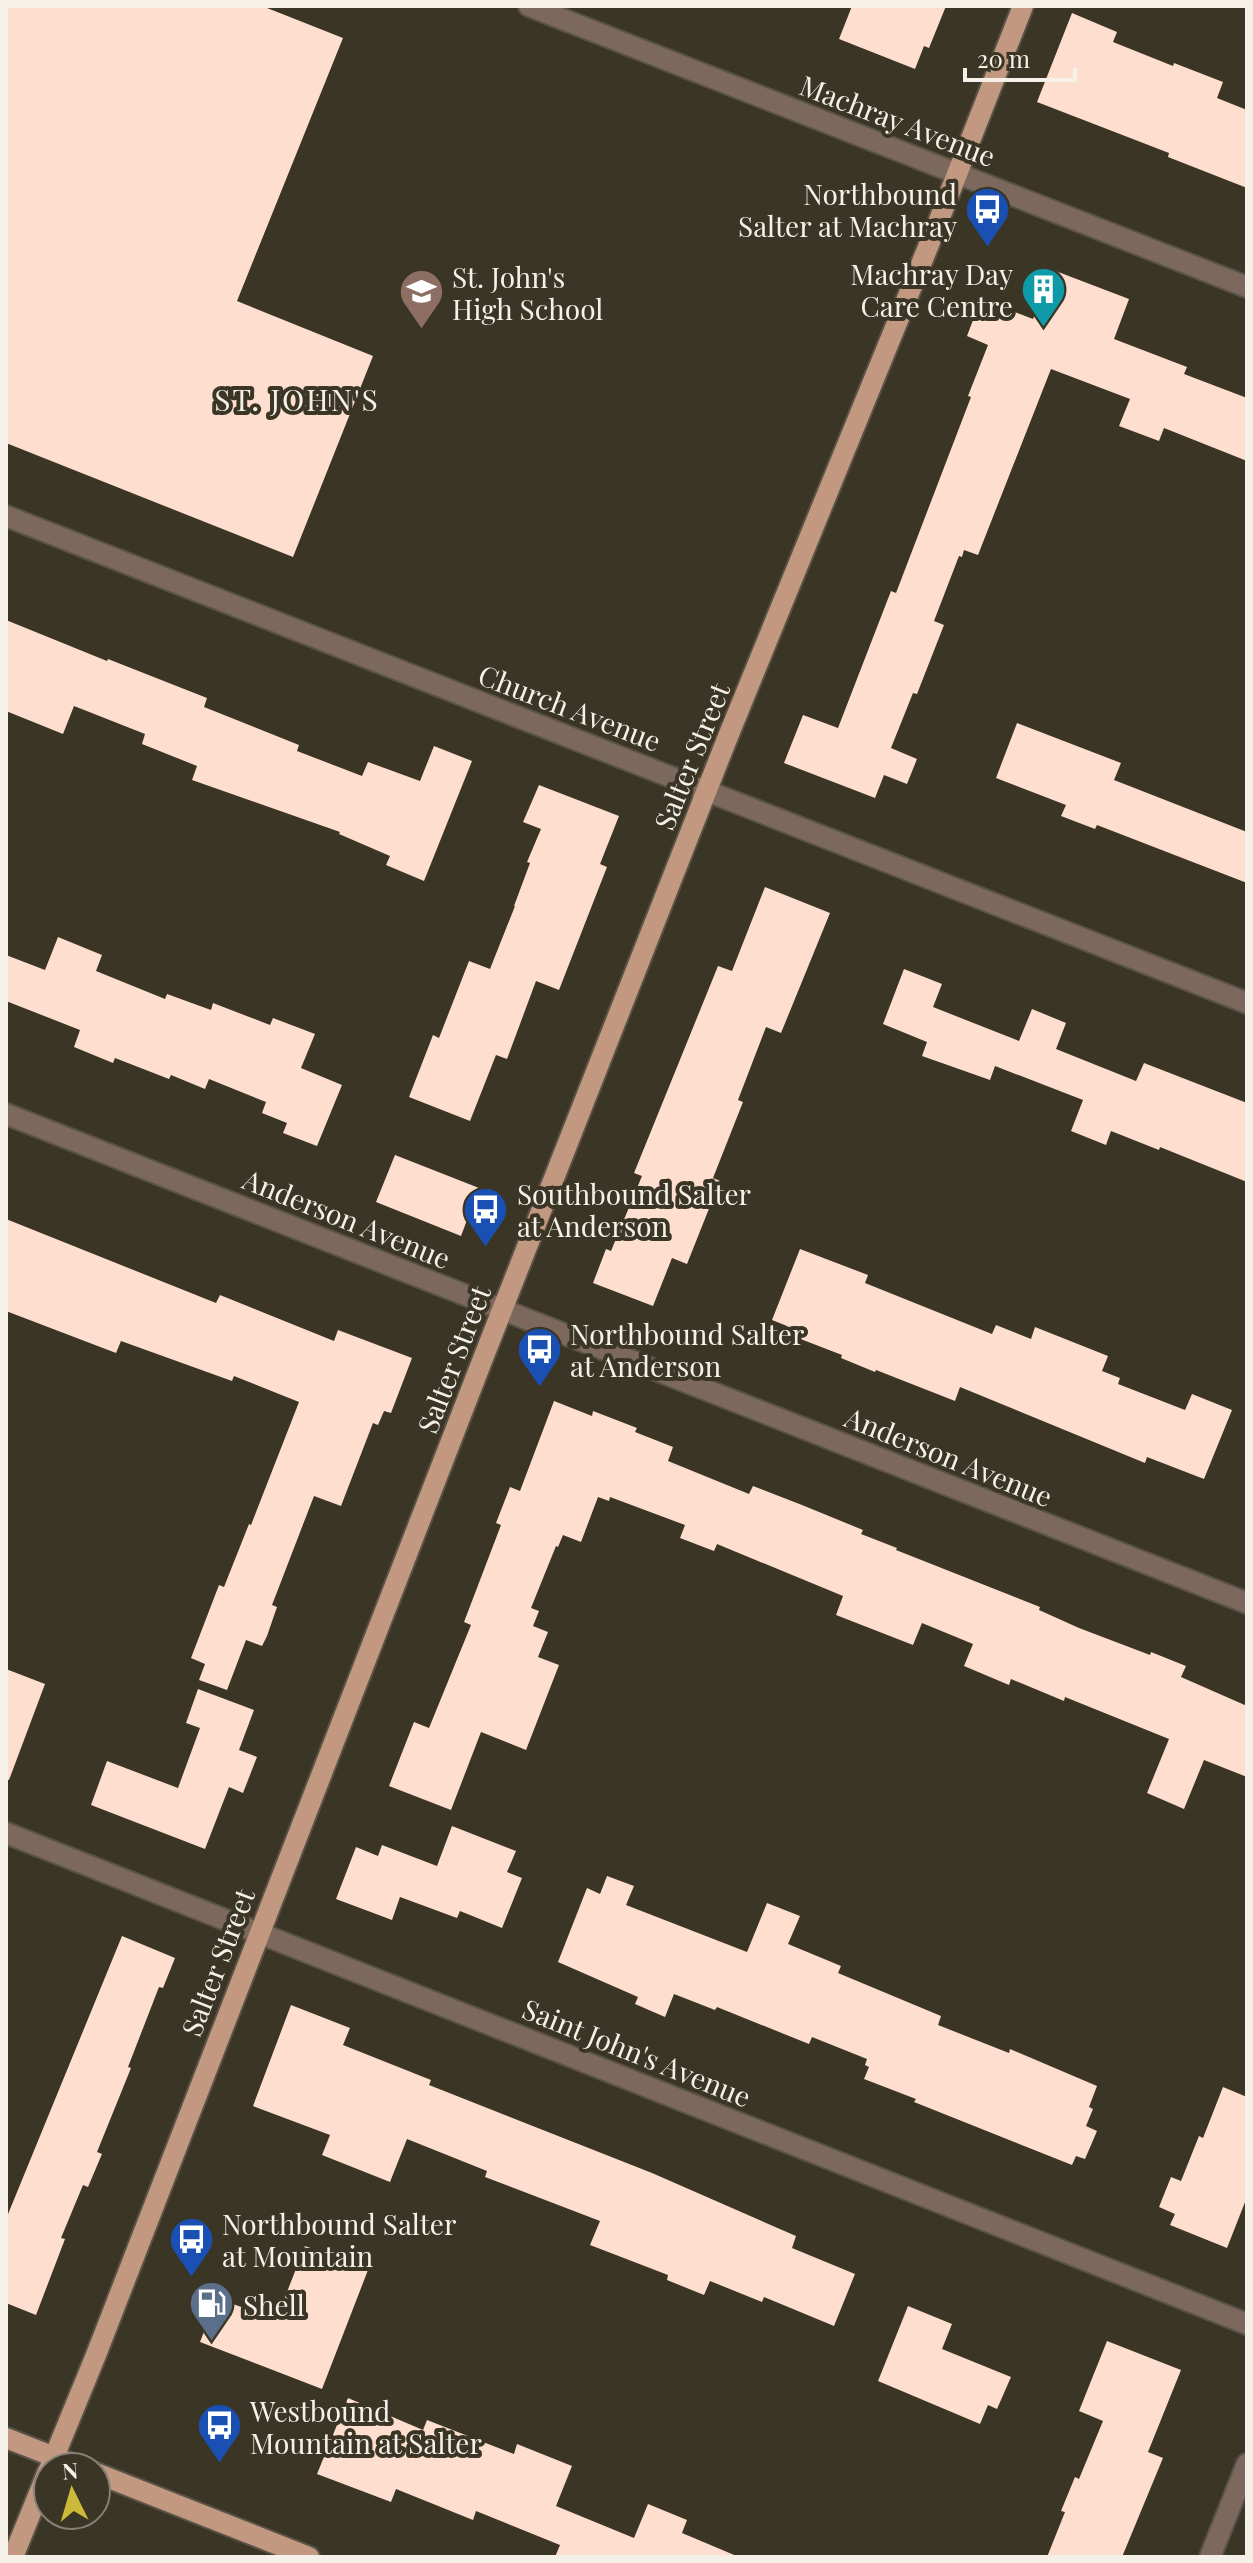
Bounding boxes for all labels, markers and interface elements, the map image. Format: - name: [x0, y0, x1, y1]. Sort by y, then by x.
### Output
- scale bar: [965, 32, 1075, 82]
- text: 20 m: [977, 42, 1030, 74]
- street label: Machray Avenue: [795, 66, 1001, 174]
- place label: Northbound Salter at Machray: [738, 175, 957, 244]
- bus stop icon: Northbound Salter at Machray: [964, 185, 1012, 248]
- place label: Machray Day Care Centre: [850, 255, 1013, 324]
- place label: St. John's High School: [452, 258, 603, 327]
- building icon: Machray Day Care Centre: [1020, 265, 1068, 328]
- school or university icon: St. John's High School: [397, 268, 445, 331]
- district label: ST. JOHN'S: [214, 379, 380, 419]
- street label: Church Avenue: [474, 655, 666, 759]
- street label: Salter Street: [645, 676, 738, 835]
- street label: Anderson Avenue: [237, 1159, 456, 1276]
- place label: Southbound Salter at Anderson: [517, 1175, 752, 1244]
- bus stop icon: Southbound Salter at Anderson: [462, 1185, 510, 1248]
- street label: Salter Street: [408, 1279, 498, 1438]
- place label: Northbound Salter at Anderson: [570, 1315, 805, 1384]
- bus stop icon: Northbound Salter at Anderson: [515, 1325, 563, 1388]
- street label: Anderson Avenue: [839, 1397, 1058, 1514]
- street label: Salter Street: [172, 1882, 262, 2041]
- street label: Saint John's Avenue: [517, 1989, 757, 2115]
- place label: Northbound Salter at Mountain: [222, 2205, 457, 2274]
- bus stop icon: Northbound Salter at Mountain: [167, 2215, 215, 2278]
- fuel station icon: Shell: [188, 2280, 236, 2343]
- place label: Shell: [243, 2286, 305, 2323]
- place label: Westbound Mountain at Salter: [249, 2392, 482, 2461]
- bus stop icon: Westbound Mountain at Salter: [195, 2402, 243, 2465]
- north arrow: [32, 2451, 112, 2531]
- text: N: [61, 2454, 80, 2486]

